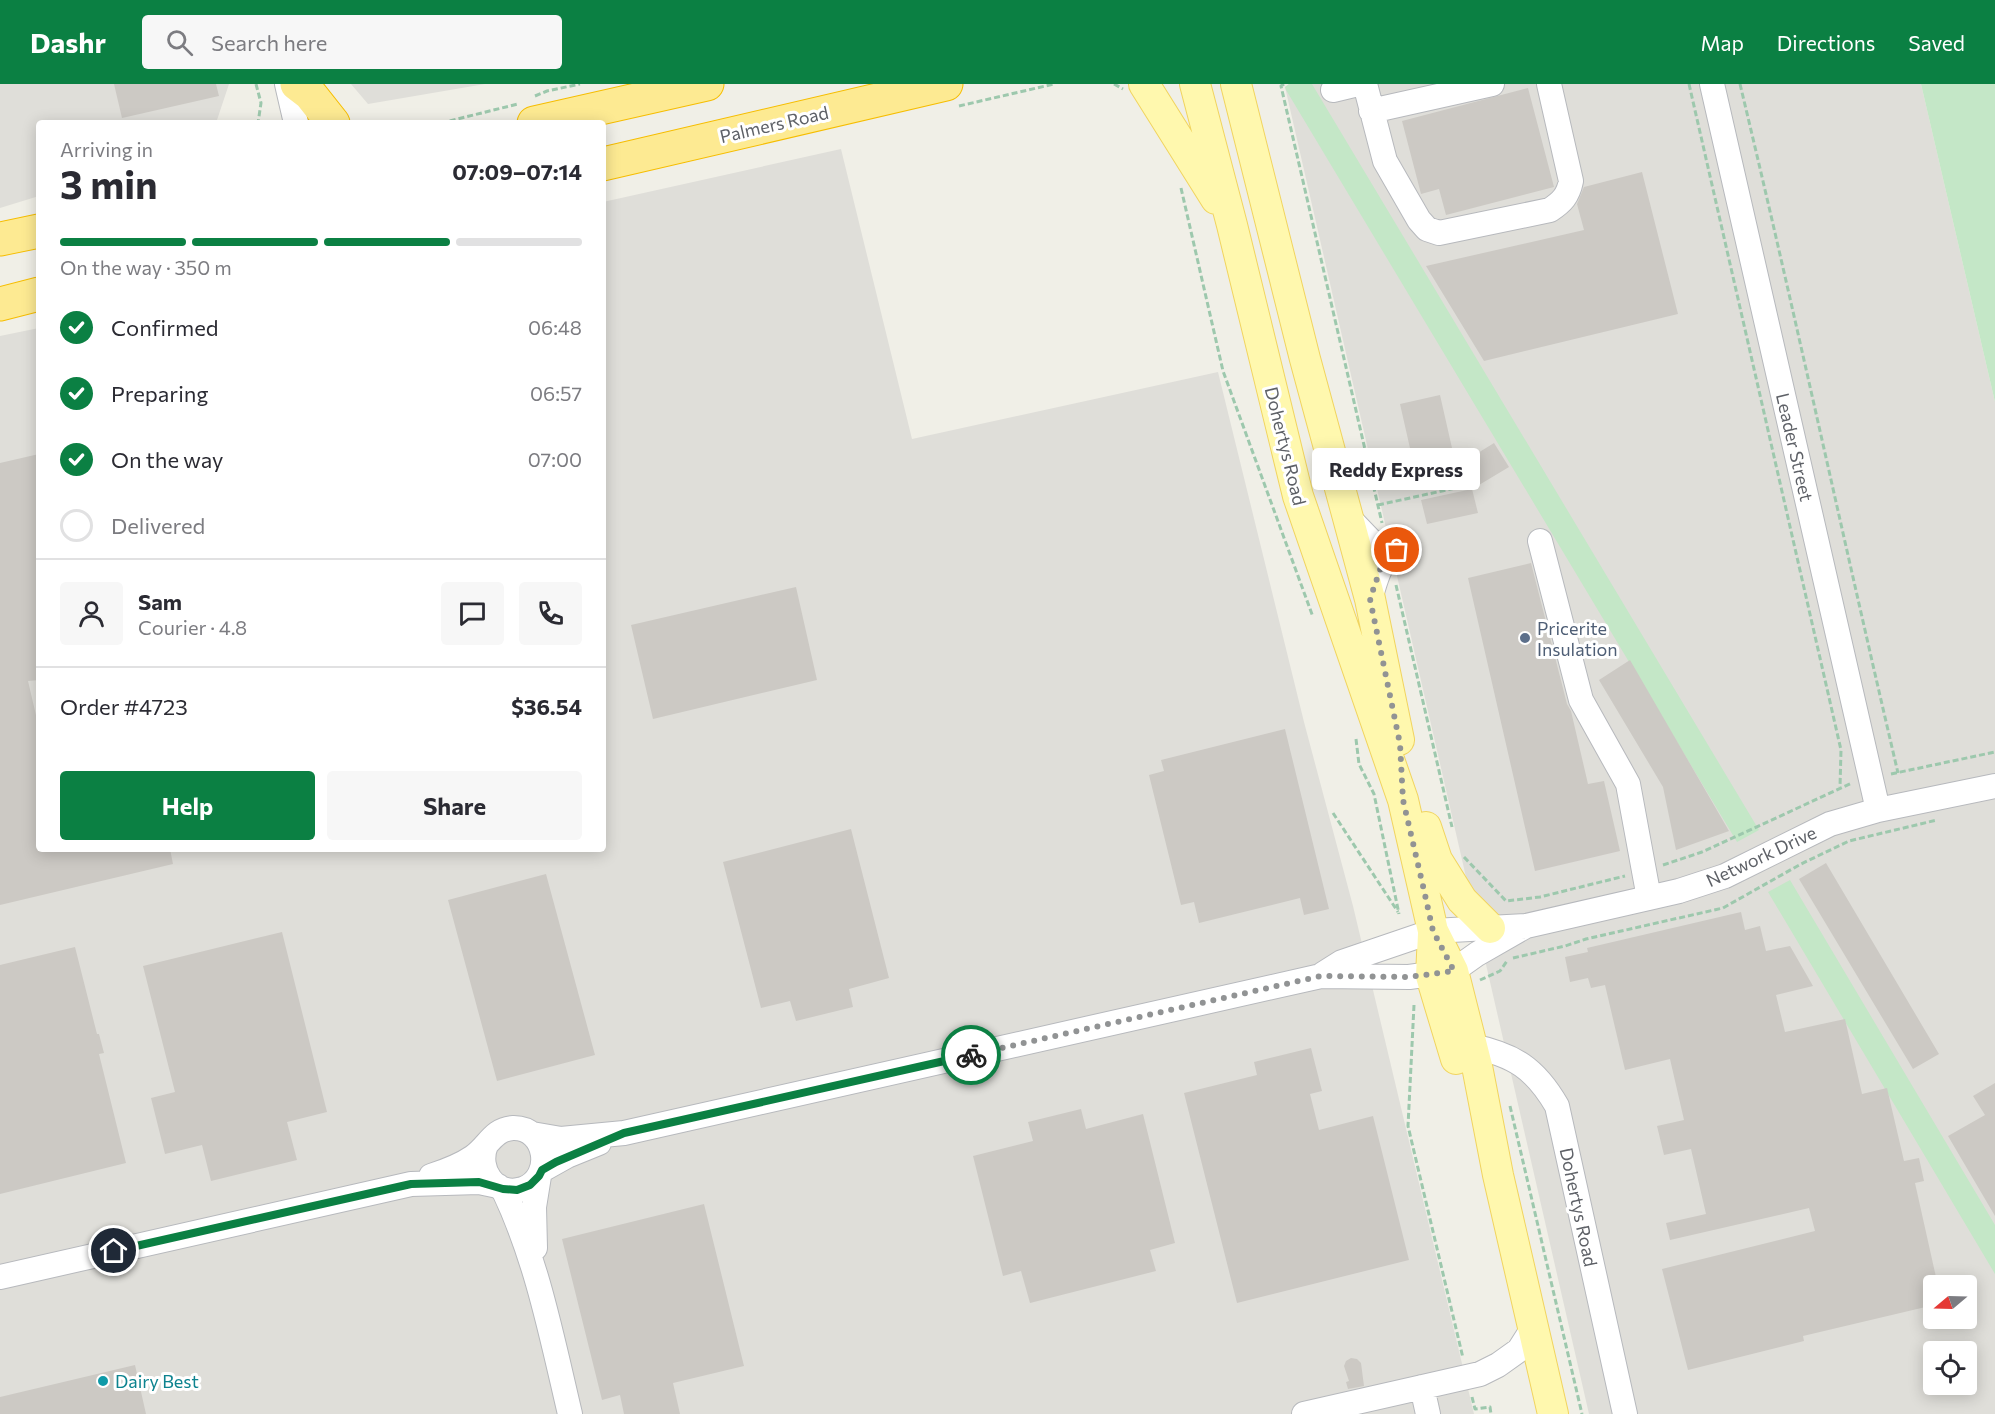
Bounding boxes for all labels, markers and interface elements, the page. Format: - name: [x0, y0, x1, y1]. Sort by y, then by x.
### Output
- search box: [142, 15, 562, 69]
- text: Dashr: [30, 25, 106, 59]
- icon: search: [163, 26, 196, 59]
- text: Search here: [211, 29, 327, 56]
- text: Map: [1701, 30, 1744, 55]
- text: Directions: [1777, 30, 1875, 55]
- text: Saved: [1908, 30, 1965, 55]
- street label: Palmers Road: [717, 101, 831, 147]
- text: Arriving in: [60, 137, 153, 161]
- text: 07:09–07:14: [452, 158, 582, 185]
- text: 3 min: [60, 159, 158, 207]
- text: On the way · 350 m: [60, 255, 232, 279]
- icon: check: [60, 311, 93, 344]
- text: Confirmed: [111, 314, 218, 341]
- text: 06:48: [528, 315, 582, 339]
- icon: check: [60, 377, 93, 410]
- text: Preparing: [111, 380, 208, 407]
- text: 06:57: [530, 381, 582, 405]
- street label: Dohertys Road: [1261, 384, 1311, 508]
- street label: Leader Street: [1772, 391, 1818, 503]
- icon: check: [60, 443, 93, 476]
- text: On the way: [111, 446, 223, 473]
- text: 07:00: [528, 447, 582, 471]
- callout: Reddy Express: [1313, 448, 1481, 490]
- text: Reddy Express: [1329, 457, 1463, 481]
- text: Delivered: [111, 512, 205, 539]
- pin: [1371, 524, 1422, 575]
- icon: bag: [1380, 533, 1413, 566]
- button: person: [60, 582, 123, 645]
- button: chat: [441, 582, 504, 645]
- button: phone: [519, 582, 582, 645]
- text: Sam: [138, 588, 182, 615]
- text: Courier · 4.8: [138, 615, 247, 639]
- place label: Pricerite Insulation: [1537, 617, 1618, 660]
- marker: Pricerite Insulation: [1518, 631, 1532, 645]
- text: Order #4723: [60, 693, 188, 720]
- text: $36.54: [511, 693, 582, 720]
- button: Help: [60, 771, 315, 840]
- button: Share: [327, 771, 582, 840]
- street label: Network Drive: [1702, 821, 1820, 891]
- courier: [941, 1025, 1001, 1085]
- icon: bike: [955, 1039, 988, 1072]
- street label: Dohertys Road: [1556, 1145, 1602, 1269]
- pin: [88, 1225, 139, 1276]
- icon: home: [97, 1234, 130, 1267]
- north arrow: [1923, 1275, 1977, 1329]
- map controls: [1923, 1275, 1977, 1395]
- button: locate: [1923, 1341, 1977, 1395]
- place label: Dairy Best: [115, 1370, 199, 1392]
- marker: Dairy Best: [96, 1374, 110, 1388]

